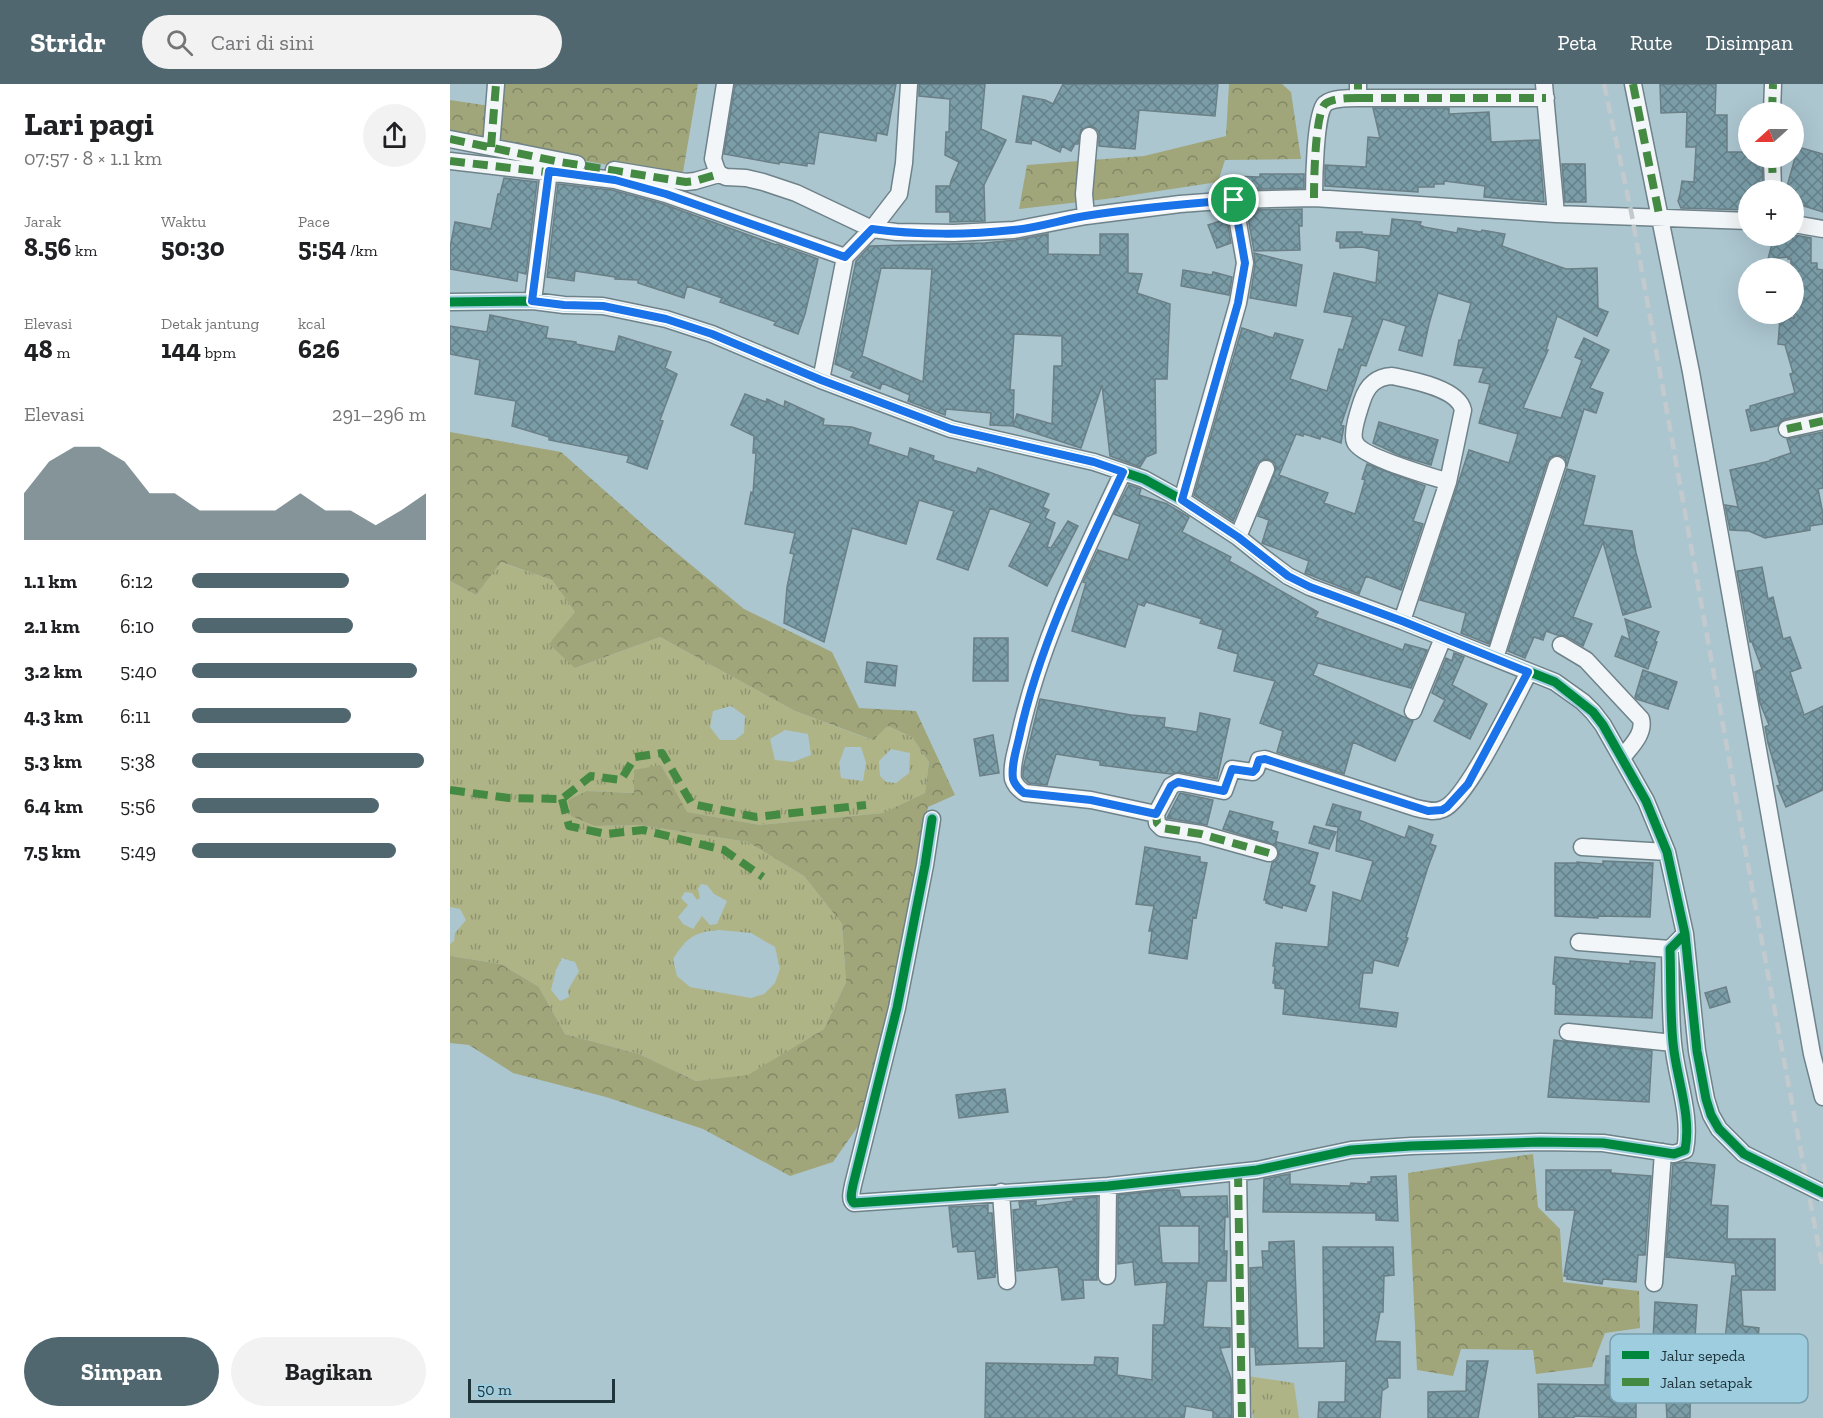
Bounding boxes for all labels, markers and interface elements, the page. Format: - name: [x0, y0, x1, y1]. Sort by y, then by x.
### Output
- search box: [142, 15, 562, 69]
- text: Stridr: [30, 26, 106, 59]
- icon: search: [163, 26, 196, 59]
- text: Cari di sini: [211, 29, 314, 56]
- text: Peta: [1558, 30, 1597, 55]
- text: Rute: [1630, 30, 1672, 55]
- text: Disimpan: [1705, 30, 1793, 55]
- north arrow: [1738, 102, 1804, 168]
- map controls: [1738, 102, 1804, 324]
- text: Lari pagi: [24, 104, 154, 143]
- button: share: [363, 104, 426, 167]
- text: 07:57 · 8 × 1.1 km: [24, 146, 162, 170]
- pin: [1208, 174, 1259, 225]
- button: +: [1738, 180, 1804, 246]
- icon: arrive: [1217, 183, 1250, 216]
- text: Jarak: [24, 212, 61, 231]
- text: Waktu: [161, 212, 206, 231]
- text: Pace: [298, 212, 330, 231]
- text: 8.56: [24, 231, 71, 263]
- text: 50:30: [161, 231, 225, 263]
- text: 5:54: [298, 231, 346, 263]
- text: km: [71, 241, 97, 260]
- text: /km: [346, 241, 378, 260]
- button: −: [1738, 258, 1804, 324]
- text: Elevasi: [24, 314, 72, 333]
- text: Detak jantung: [161, 314, 259, 333]
- text: kcal: [298, 314, 325, 333]
- text: 48: [24, 333, 53, 365]
- text: 144: [161, 333, 201, 365]
- text: 626: [298, 333, 340, 365]
- text: m: [53, 343, 70, 362]
- text: bpm: [201, 343, 236, 362]
- text: Elevasi: [24, 402, 84, 426]
- text: 291–296 m: [332, 402, 426, 426]
- text: 1.1 km: [24, 569, 77, 593]
- text: 6:12: [120, 569, 153, 593]
- text: 2.1 km: [24, 614, 80, 638]
- text: 6:10: [120, 614, 154, 638]
- text: 3.2 km: [24, 659, 82, 683]
- text: 5:40: [120, 659, 157, 683]
- text: 4.3 km: [24, 704, 83, 728]
- text: 6:11: [120, 704, 151, 728]
- text: 5.3 km: [24, 749, 82, 773]
- text: 5:38: [120, 749, 155, 773]
- text: 6.4 km: [24, 794, 83, 818]
- text: 5:56: [120, 794, 156, 818]
- text: 7.5 km: [24, 839, 80, 863]
- text: 5:49: [120, 839, 156, 863]
- legend: [1610, 1334, 1808, 1403]
- button: Simpan: [24, 1337, 219, 1406]
- button: Bagikan: [231, 1337, 426, 1406]
- text: Jalur sepeda: [1660, 1346, 1746, 1365]
- text: Jalan setapak: [1660, 1373, 1753, 1392]
- scale bar: [468, 1376, 615, 1404]
- text: 50 m: [477, 1380, 512, 1399]

